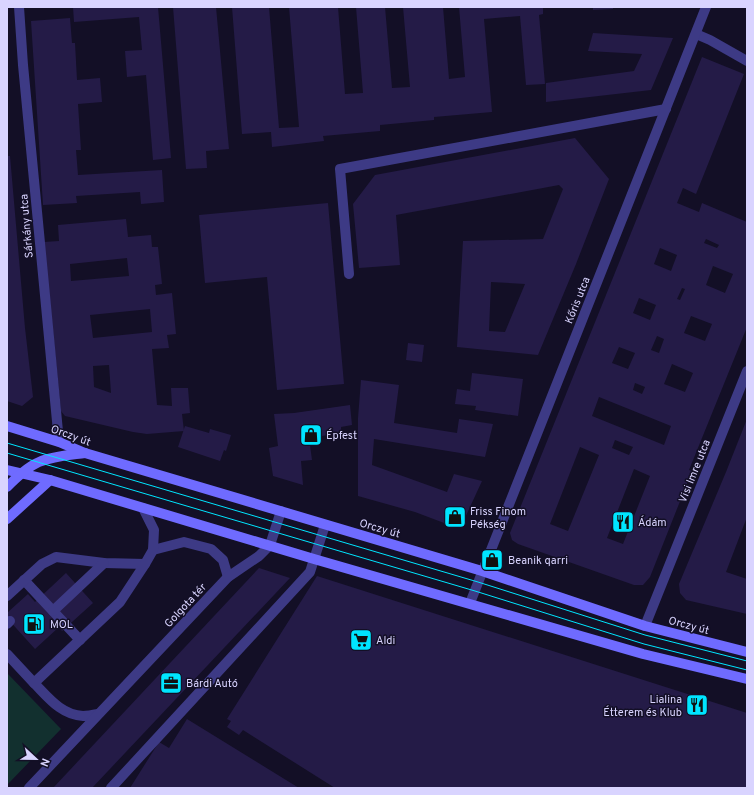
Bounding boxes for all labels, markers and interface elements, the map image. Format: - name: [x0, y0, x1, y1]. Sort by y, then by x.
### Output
- street label: Sárkány utca: [17, 193, 37, 259]
- street label: Kőris utca: [562, 275, 594, 326]
- street label: Orczy út: [49, 422, 93, 450]
- shop icon: Épfest: [298, 422, 324, 448]
- place label: Épfest: [326, 428, 357, 443]
- street label: Visi Imre utca: [676, 438, 714, 505]
- shop icon: Friss Finom Pékség: [442, 504, 468, 530]
- place label: Friss Finom Pékség: [470, 505, 526, 532]
- restaurant icon: Ádám: [610, 509, 636, 535]
- place label: Ádám: [638, 515, 667, 530]
- street label: Orczy út: [358, 516, 402, 541]
- shop icon: Beanik qarri: [479, 547, 505, 573]
- place label: Beanik qarri: [508, 554, 568, 568]
- street label: Golgota tér: [162, 580, 210, 631]
- fuel station icon: MOL: [21, 611, 47, 637]
- street label: Orczy út: [667, 614, 711, 638]
- place label: MOL: [50, 618, 73, 632]
- supermarket icon: Aldi: [348, 627, 374, 653]
- place label: Aldi: [376, 634, 395, 648]
- office icon: Bárdi Autó: [158, 670, 184, 696]
- place label: Bárdi Autó: [186, 677, 238, 691]
- restaurant icon: Lialina Étterem és Klub: [684, 692, 710, 718]
- place label: Lialina Étterem és Klub: [603, 693, 682, 720]
- north arrow: [16, 739, 56, 779]
- text: N: [36, 756, 52, 769]

